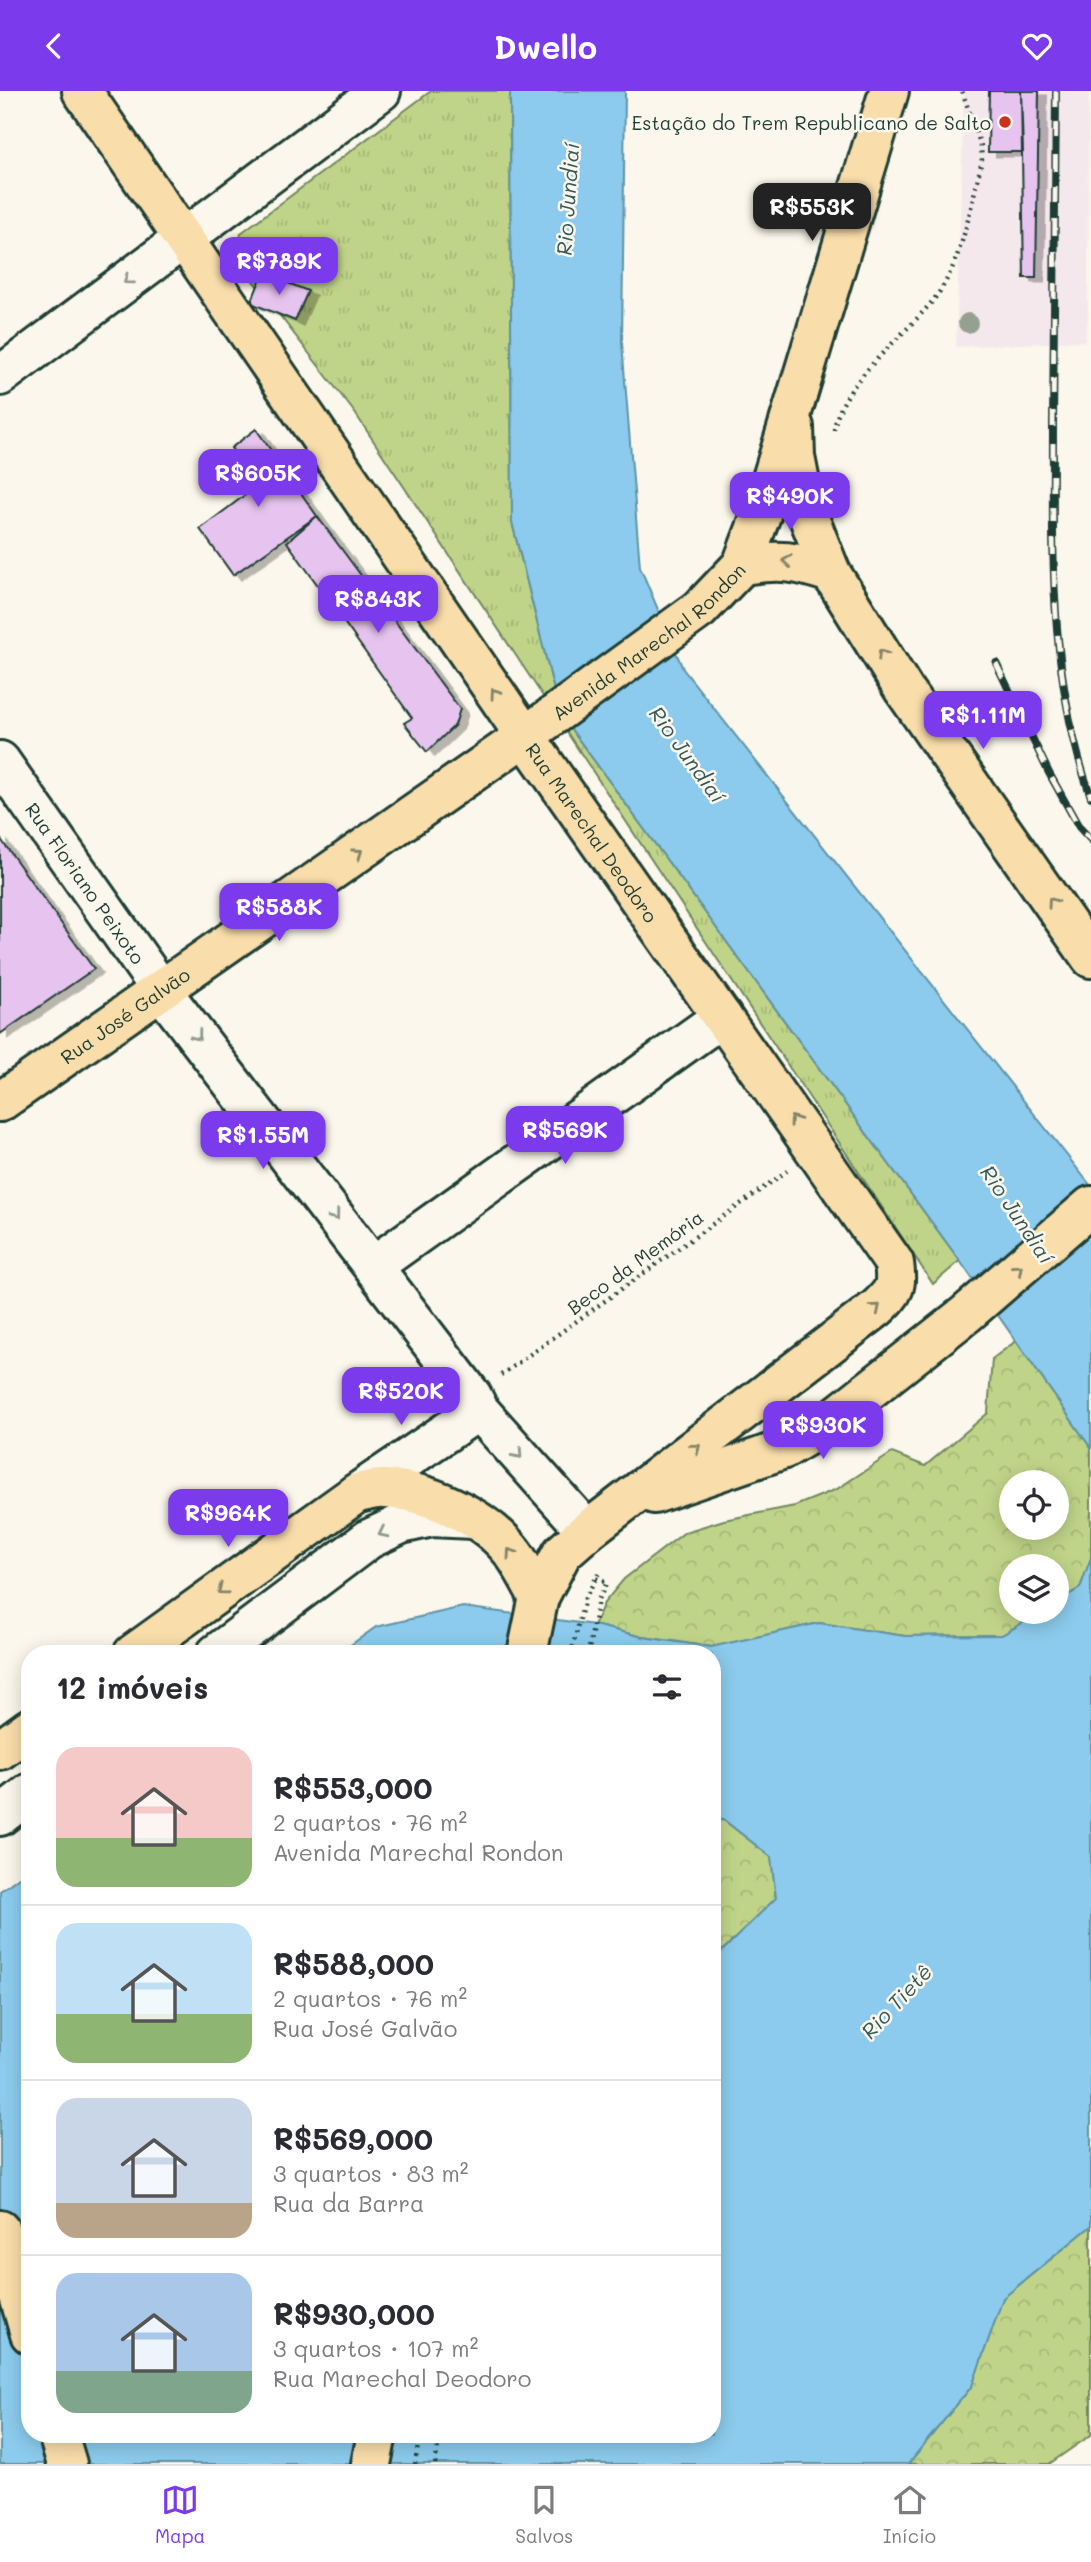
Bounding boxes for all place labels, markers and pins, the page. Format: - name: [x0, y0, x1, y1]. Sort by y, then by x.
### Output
- place label: Estação do Trem Republicano de Salto: [631, 110, 991, 135]
- marker: Estação do Trem Republicano de Salto: [997, 114, 1013, 130]
- pin: R$553K: [755, 183, 869, 243]
- pin: R$789K: [222, 237, 336, 297]
- pin: R$605K: [201, 449, 315, 509]
- pin: R$490K: [733, 473, 847, 532]
- pin: R$843K: [321, 575, 435, 635]
- pin: R$1.11M: [918, 691, 1048, 751]
- pin: R$588K: [222, 883, 336, 943]
- pin: R$569K: [508, 1107, 622, 1166]
- pin: R$1.55M: [198, 1111, 328, 1171]
- pin: R$520K: [344, 1367, 458, 1427]
- pin: R$930K: [766, 1401, 880, 1461]
- pin: R$964K: [171, 1489, 285, 1549]

